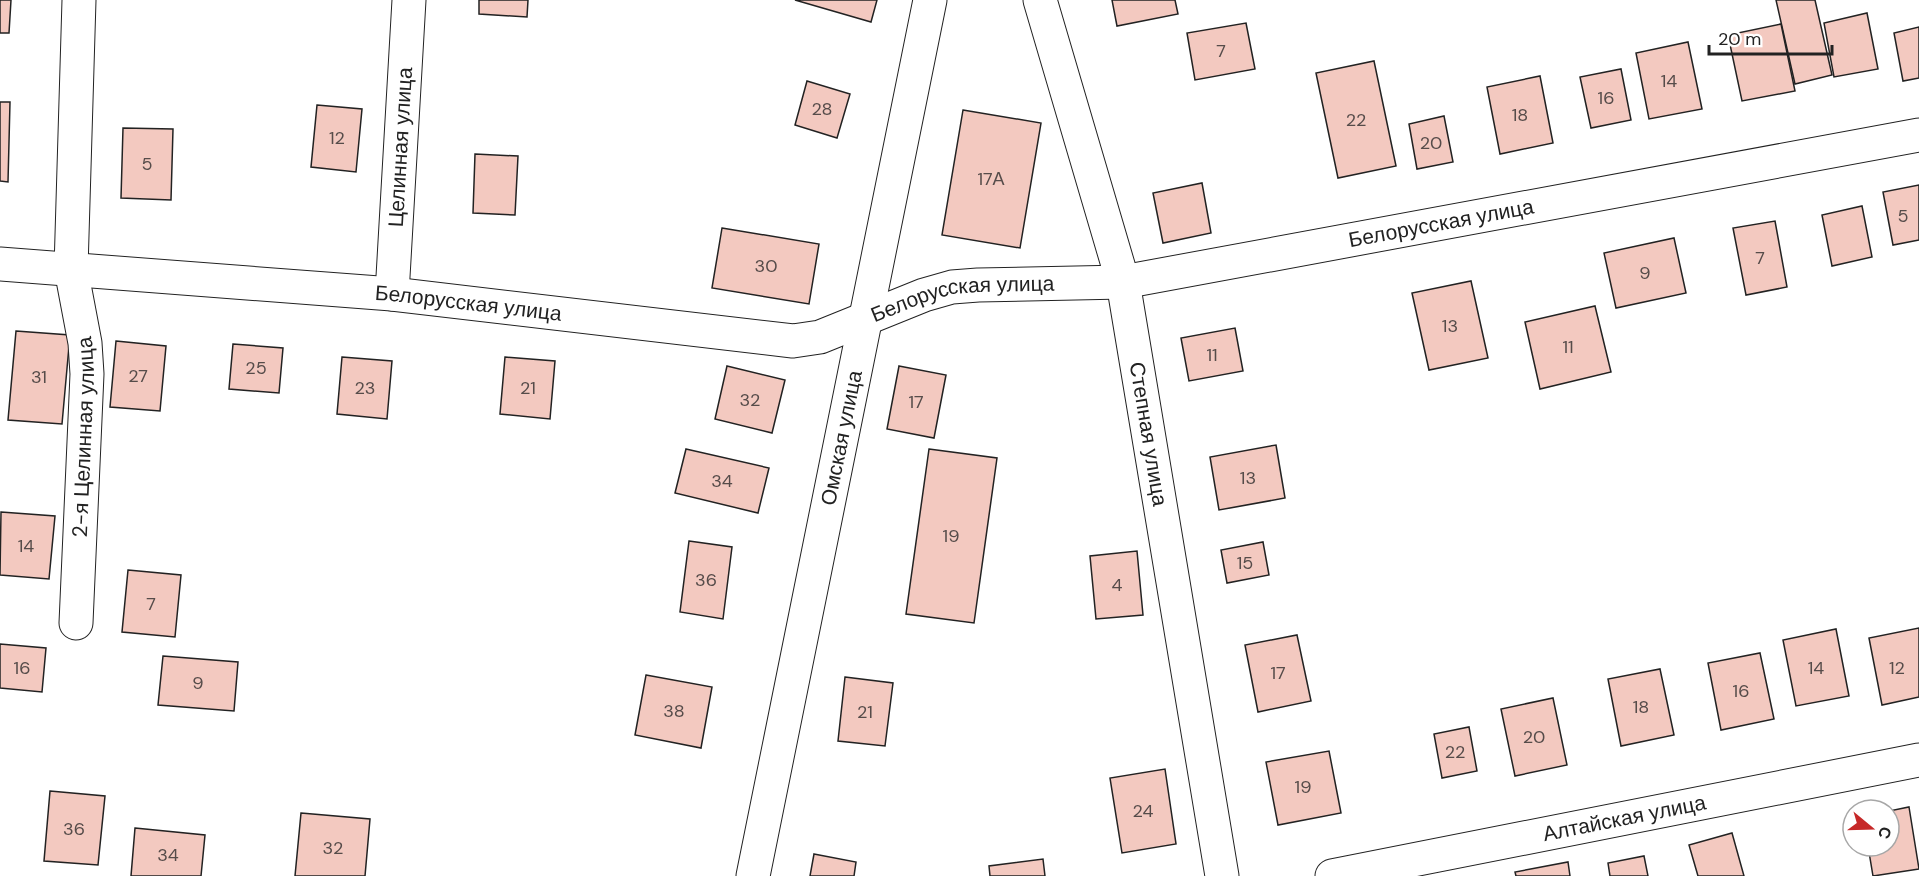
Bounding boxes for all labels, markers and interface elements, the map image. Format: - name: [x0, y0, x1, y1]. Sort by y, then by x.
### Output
- scale bar: [1709, 18, 1832, 56]
- text: 20 m: [1718, 27, 1761, 51]
- house number: 7: [1216, 39, 1226, 63]
- street label: Целинная улица: [382, 66, 419, 228]
- house number: 14: [1661, 69, 1677, 93]
- house number: 16: [1598, 86, 1614, 110]
- house number: 28: [811, 97, 833, 121]
- house number: 18: [1512, 103, 1528, 127]
- house number: 22: [1346, 108, 1366, 132]
- house number: 12: [329, 126, 345, 150]
- house number: 20: [1420, 131, 1442, 155]
- house number: 5: [142, 152, 152, 176]
- house number: 17А: [977, 167, 1005, 191]
- street label: Белорусская улица: [1346, 192, 1536, 254]
- house number: 5: [1898, 204, 1908, 228]
- house number: 7: [1755, 246, 1765, 270]
- house number: 30: [755, 254, 777, 278]
- house number: 9: [1639, 261, 1651, 285]
- street label: Белорусская улица: [867, 269, 1055, 329]
- street label: Белорусская улица: [374, 279, 564, 328]
- house number: 13: [1442, 314, 1458, 338]
- street label: 2-я Целинная улица: [66, 334, 101, 538]
- house number: 11: [1562, 335, 1574, 359]
- house number: 11: [1206, 343, 1218, 367]
- house number: 25: [245, 356, 267, 380]
- street label: Степная улица: [1123, 360, 1174, 508]
- house number: 27: [128, 364, 148, 388]
- house number: 31: [31, 365, 47, 389]
- street label: Омская улица: [814, 367, 869, 508]
- house number: 23: [354, 376, 376, 400]
- house number: 21: [520, 376, 536, 400]
- house number: 32: [739, 388, 761, 412]
- house number: 17: [908, 390, 924, 414]
- house number: 13: [1240, 466, 1256, 490]
- house number: 34: [711, 469, 733, 493]
- house number: 19: [943, 524, 959, 548]
- house number: 14: [18, 534, 34, 558]
- house number: 15: [1237, 551, 1253, 575]
- house number: 36: [695, 568, 717, 592]
- house number: 4: [1112, 573, 1123, 597]
- house number: 7: [146, 592, 156, 616]
- house number: 16: [14, 656, 30, 680]
- house number: 14: [1808, 656, 1824, 680]
- house number: 12: [1889, 656, 1905, 680]
- house number: 17: [1270, 661, 1286, 685]
- house number: 9: [192, 671, 204, 695]
- house number: 16: [1733, 679, 1749, 703]
- house number: 18: [1633, 695, 1649, 719]
- house number: 38: [663, 699, 685, 723]
- house number: 21: [857, 700, 873, 724]
- house number: 20: [1523, 725, 1545, 749]
- house number: 22: [1445, 740, 1465, 764]
- house number: 19: [1295, 775, 1311, 799]
- street label: Алтайская улица: [1540, 788, 1709, 848]
- north arrow: [1841, 798, 1901, 858]
- house number: 24: [1133, 799, 1154, 823]
- house number: 36: [63, 817, 85, 841]
- text: С: [1873, 824, 1897, 842]
- house number: 32: [322, 836, 344, 860]
- house number: 34: [157, 843, 179, 867]

